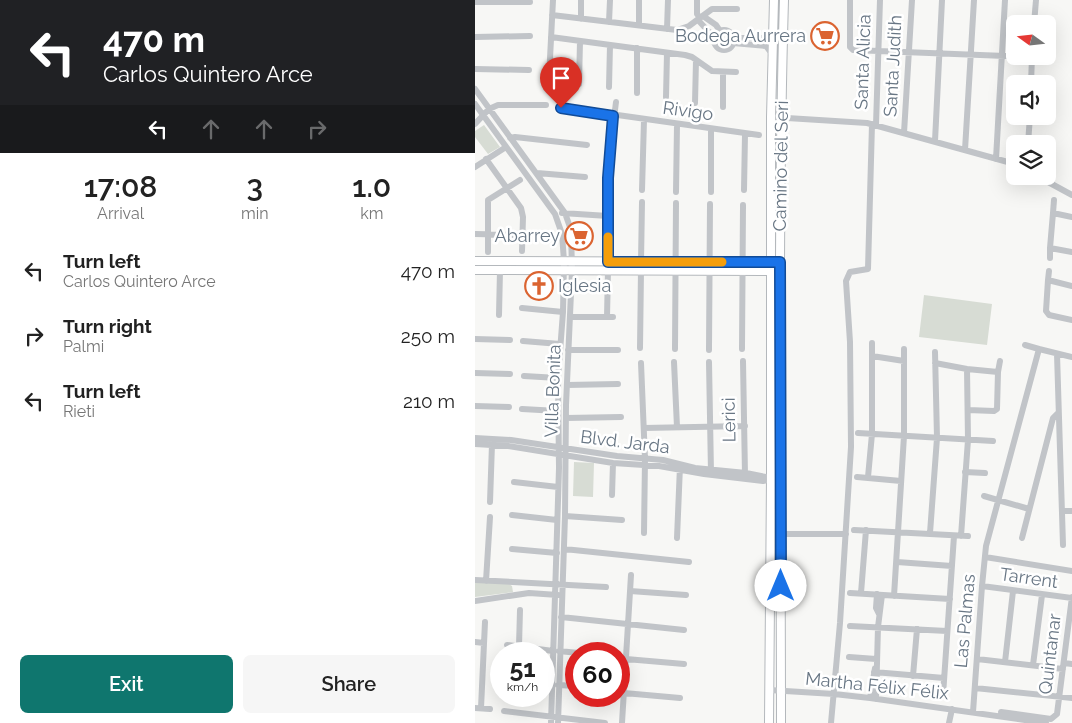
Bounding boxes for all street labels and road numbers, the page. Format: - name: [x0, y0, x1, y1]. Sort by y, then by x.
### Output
- street label: Santa Alicia: [850, 14, 875, 110]
- street label: Santa Judith: [879, 14, 906, 117]
- street label: Rivigo: [661, 97, 715, 124]
- street label: Camino del Seri: [769, 100, 792, 232]
- street label: Villa Bonita: [540, 344, 565, 438]
- street label: Lerici: [718, 397, 739, 443]
- street label: Blvd. Jarda: [579, 426, 671, 457]
- street label: Tarrent: [999, 563, 1059, 592]
- street label: Las Palmas: [950, 573, 979, 669]
- street label: Quintanar: [1034, 612, 1065, 695]
- street label: Martha Félix Félix: [804, 668, 950, 703]

